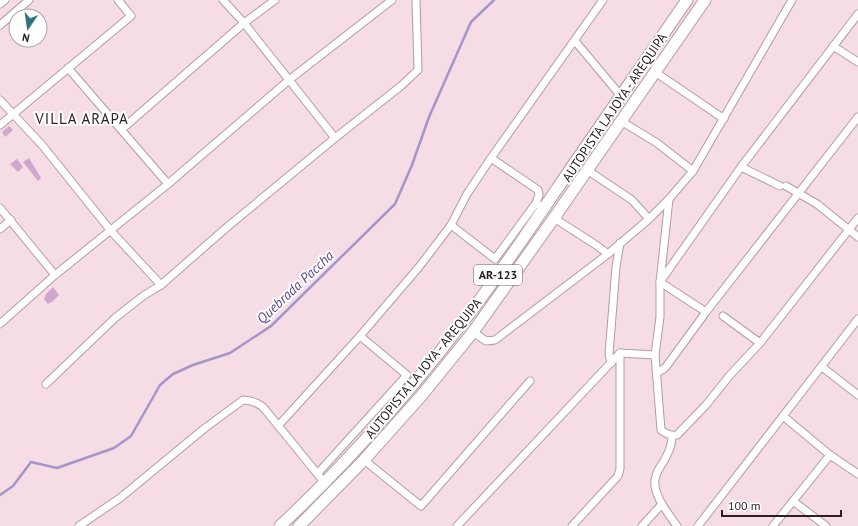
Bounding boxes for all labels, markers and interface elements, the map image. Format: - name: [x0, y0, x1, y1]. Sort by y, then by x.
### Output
- north arrow: [8, 8, 48, 48]
- street label: AUTOPISTA LA JOYA - AREQUIPA: [558, 29, 671, 185]
- text: N: [21, 30, 31, 45]
- district label: VILLA ARAPA: [34, 109, 129, 128]
- water label: Quebrada Paccha: [253, 247, 337, 327]
- road number: AR-123: [474, 265, 522, 285]
- street label: AUTOPISTA LA JOYA - AREQUIPA: [361, 294, 486, 442]
- scale bar: [722, 492, 841, 518]
- text: 100 m: [728, 498, 761, 513]

